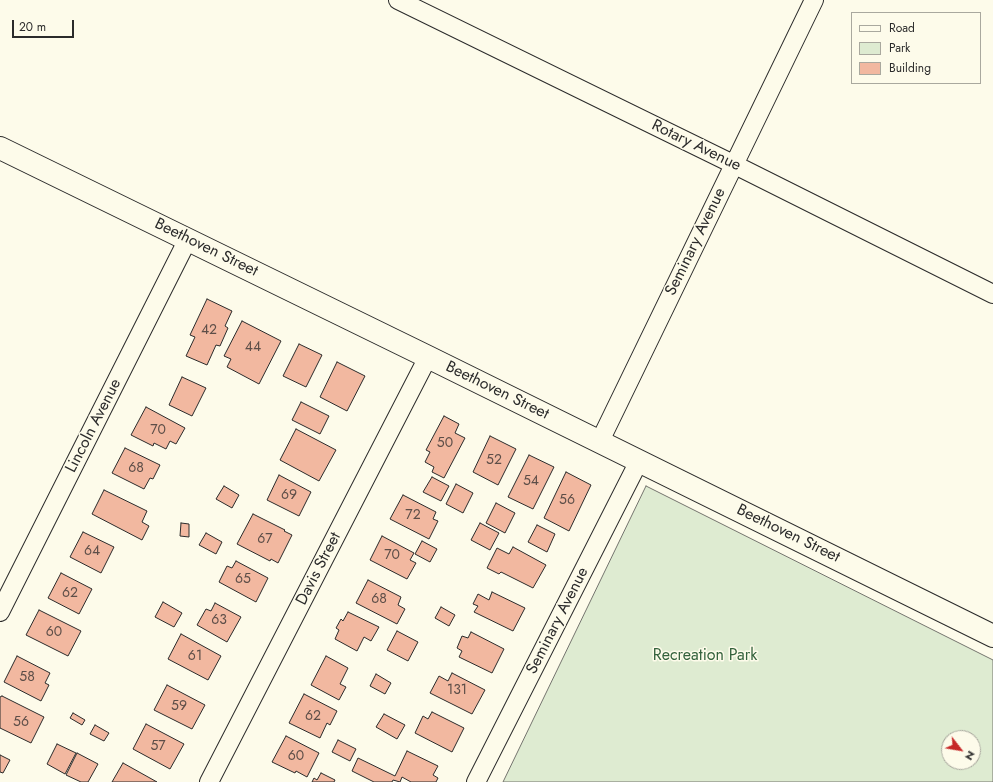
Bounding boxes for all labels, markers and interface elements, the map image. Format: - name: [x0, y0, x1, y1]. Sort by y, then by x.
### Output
- scale bar: [14, 12, 76, 38]
- legend: [851, 12, 981, 84]
- text: 20 m: [19, 18, 46, 36]
- text: Road: [889, 19, 915, 37]
- text: Park: [889, 39, 910, 57]
- text: Building: [889, 59, 931, 77]
- street label: Rotary Avenue: [648, 116, 744, 176]
- street label: Seminary Avenue: [662, 185, 730, 299]
- street label: Beethoven Street: [151, 215, 261, 281]
- house number: 42: [201, 323, 217, 339]
- house number: 44: [245, 340, 261, 356]
- street label: Beethoven Street: [442, 358, 552, 424]
- street label: Lincoln Avenue: [62, 376, 126, 476]
- house number: 70: [150, 423, 166, 439]
- house number: 50: [437, 436, 453, 452]
- house number: 52: [486, 453, 502, 469]
- house number: 68: [128, 461, 144, 477]
- house number: 54: [523, 474, 539, 490]
- house number: 69: [281, 488, 297, 504]
- house number: 56: [559, 493, 575, 509]
- street label: Beethoven Street: [733, 501, 843, 567]
- house number: 72: [405, 508, 421, 524]
- street label: Davis Street: [292, 529, 346, 609]
- house number: 67: [257, 532, 273, 548]
- house number: 64: [84, 544, 100, 560]
- house number: 70: [384, 548, 400, 564]
- street label: Seminary Avenue: [523, 564, 593, 678]
- house number: 65: [235, 572, 251, 588]
- house number: 62: [62, 586, 78, 602]
- house number: 68: [371, 592, 387, 608]
- house number: 63: [211, 613, 227, 629]
- house number: 60: [46, 625, 62, 641]
- park label: Recreation Park: [653, 646, 757, 666]
- house number: 61: [188, 649, 202, 665]
- house number: 58: [19, 670, 35, 686]
- house number: 131: [447, 683, 467, 699]
- house number: 59: [171, 699, 187, 715]
- house number: 62: [305, 709, 321, 725]
- house number: 56: [13, 715, 29, 731]
- north arrow: [941, 730, 981, 770]
- house number: 57: [150, 739, 166, 755]
- text: N: [961, 748, 980, 764]
- house number: 60: [288, 749, 304, 765]

